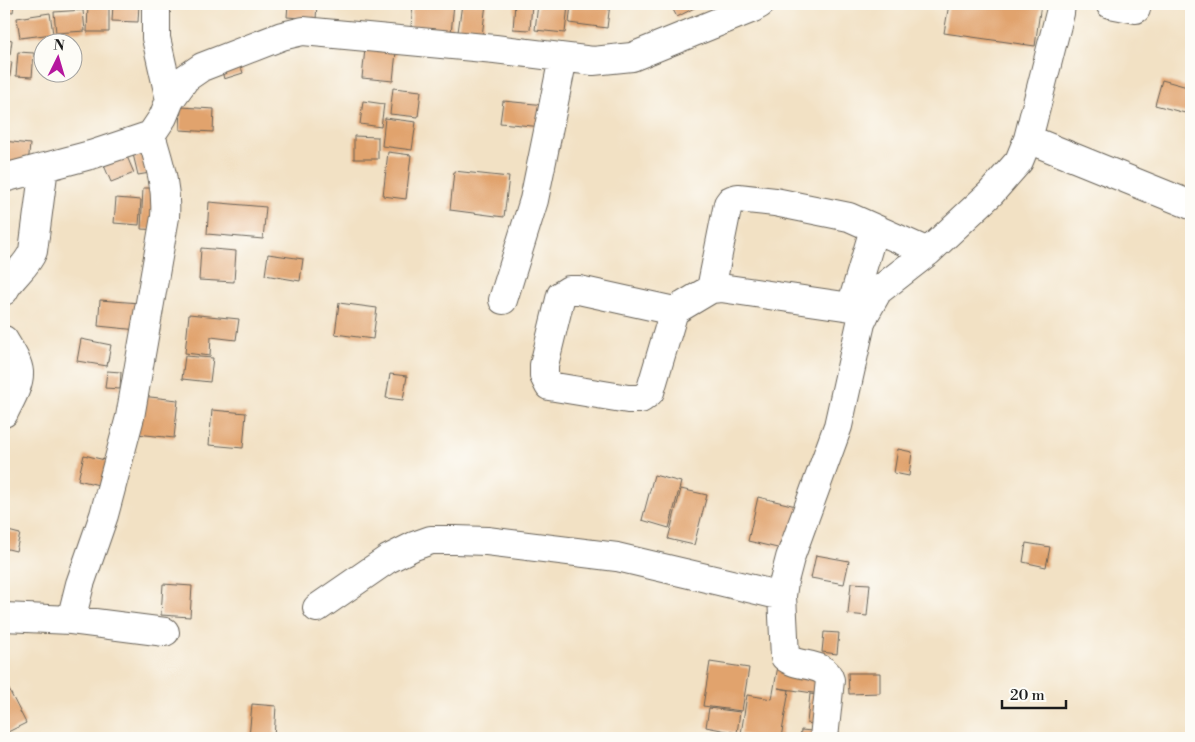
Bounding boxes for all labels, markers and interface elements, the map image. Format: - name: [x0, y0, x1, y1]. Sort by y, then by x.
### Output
- north arrow: [32, 32, 82, 82]
- text: N: [53, 37, 65, 55]
- scale bar: [1002, 677, 1066, 709]
- text: 20 m: [1010, 686, 1045, 705]

